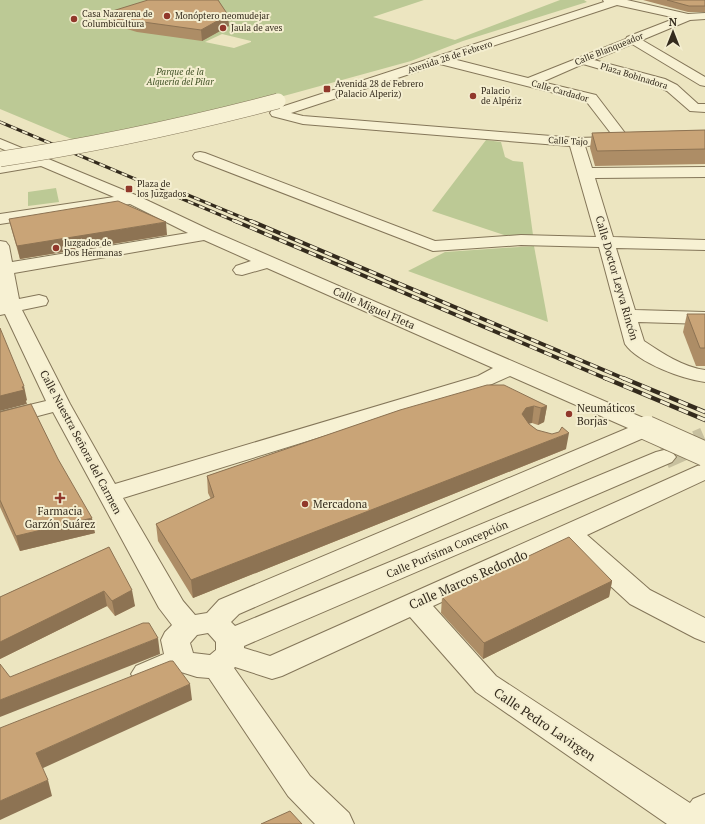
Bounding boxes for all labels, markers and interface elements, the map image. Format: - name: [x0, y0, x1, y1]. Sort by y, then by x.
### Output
- place label: Casa Nazarena de Columbicultura: [82, 8, 153, 30]
- place label: Monóptero neomudejar: [175, 10, 270, 22]
- marker: Monóptero neomudejar: [162, 11, 172, 21]
- north arrow: [653, 12, 693, 52]
- marker: Casa Nazarena de Columbicultura: [69, 14, 79, 24]
- text: N: [669, 15, 678, 29]
- place label: Jaula de aves: [231, 22, 282, 34]
- marker: Jaula de aves: [218, 23, 228, 33]
- street label: Calle Blanqueador: [573, 30, 646, 68]
- street label: Avenida 28 de Febrero: [406, 38, 494, 76]
- street label: Plaza Bobinadora: [599, 60, 670, 92]
- park label: Parque de la Alquería del Pilar: [145, 66, 214, 88]
- street label: Calle Cardador: [530, 77, 591, 105]
- place label: Avenida 28 de Febrero (Palacio Alperiz): [335, 78, 423, 100]
- marker: Avenida 28 de Febrero (Palacio Alperiz): [322, 84, 332, 94]
- place label: Palacio de Alpériz: [481, 85, 522, 107]
- marker: Palacio de Alpériz: [468, 91, 478, 101]
- street label: Calle Tajo: [548, 134, 588, 148]
- place label: Plaza de los Juzgados: [137, 178, 187, 200]
- marker: Plaza de los Juzgados: [124, 184, 134, 194]
- street label: Calle Doctor Leyva Rincón: [592, 214, 642, 342]
- place label: Juzgados de Dos Hermanas: [64, 237, 122, 259]
- marker: Juzgados de Dos Hermanas: [51, 243, 61, 253]
- street label: Calle Miguel Fleta: [331, 284, 418, 333]
- street label: Calle Nuestra Señora del Carmen: [37, 368, 125, 517]
- place label: Neumáticos Borjas: [577, 401, 635, 428]
- marker: Neumáticos Borjas: [564, 409, 574, 419]
- marker: Farmacia Garzón Suárez: [55, 493, 65, 503]
- place label: Mercadona: [313, 497, 368, 511]
- marker: Mercadona: [300, 499, 310, 509]
- place label: Farmacia Garzón Suárez: [25, 504, 95, 531]
- street label: Calle Purísima Concepción: [384, 517, 510, 581]
- street label: Calle Marcos Redondo: [406, 545, 530, 613]
- street label: Calle Pedro Lavirgen: [491, 683, 600, 765]

